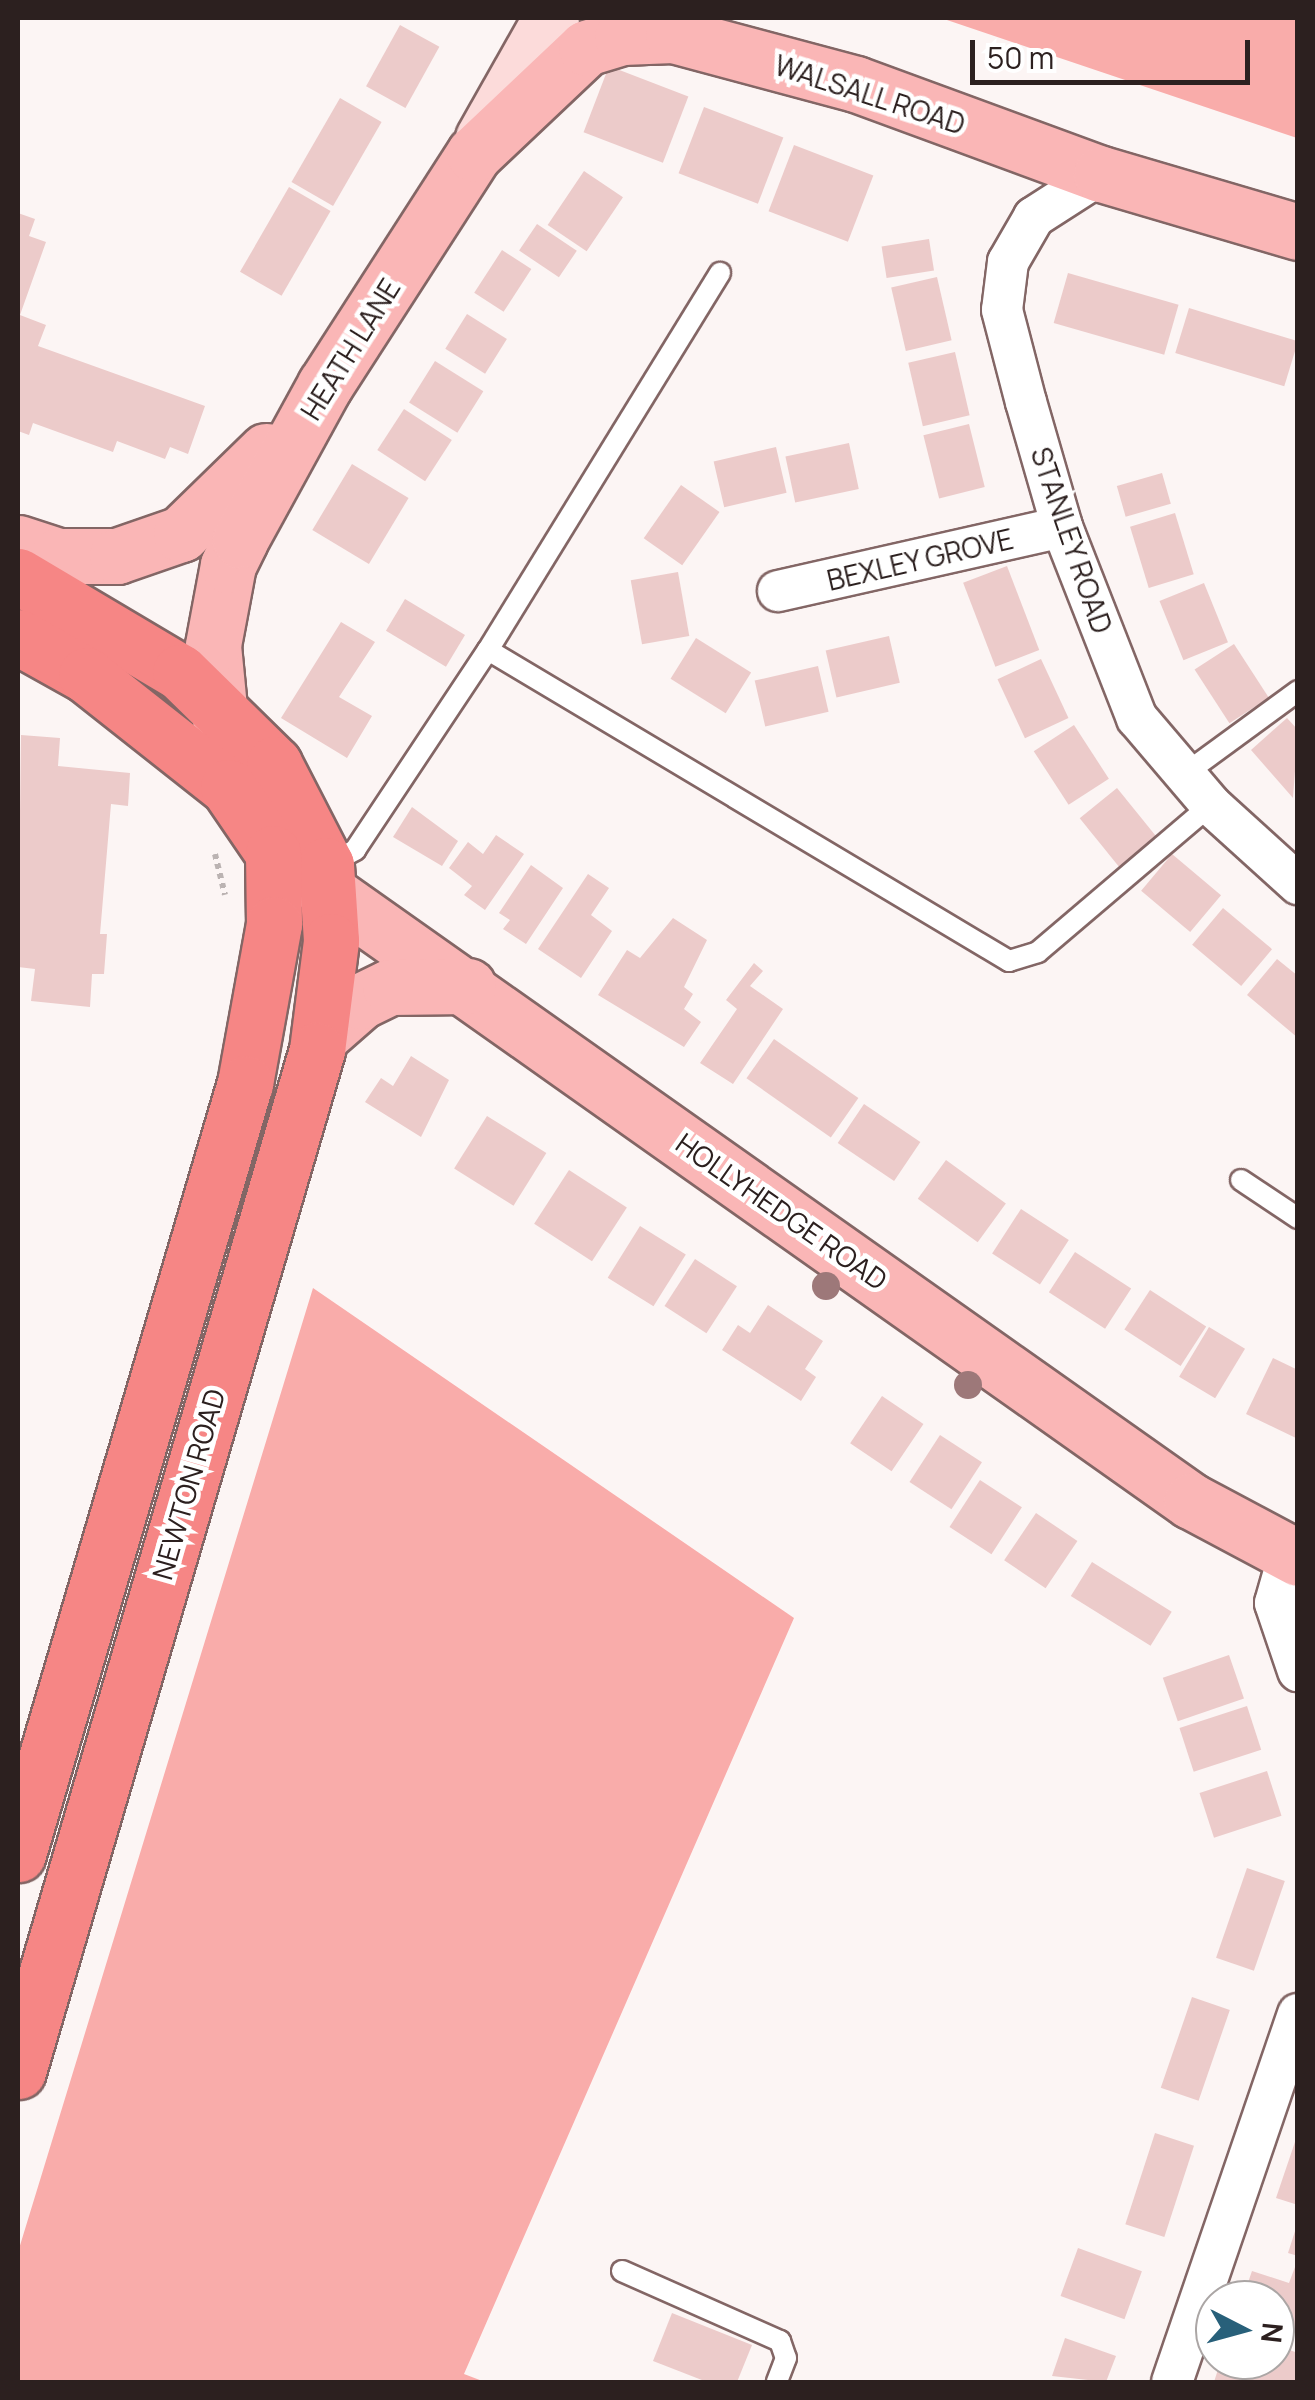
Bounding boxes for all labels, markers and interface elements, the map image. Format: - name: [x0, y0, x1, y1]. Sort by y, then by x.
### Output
- scale bar: [975, 20, 1255, 82]
- text: 50 m: [987, 37, 1054, 78]
- street label: WALSALL ROAD: [770, 47, 970, 141]
- street label: HEATH LANE: [293, 272, 407, 426]
- street label: STANLEY ROAD: [1024, 442, 1120, 638]
- street label: BEXLEY GROVE: [823, 521, 1017, 597]
- street label: HOLLYHEDGE ROAD: [670, 1126, 894, 1296]
- street label: NEWTON ROAD: [145, 1385, 231, 1583]
- north arrow: [1195, 2280, 1295, 2380]
- text: N: [1253, 2321, 1293, 2345]

